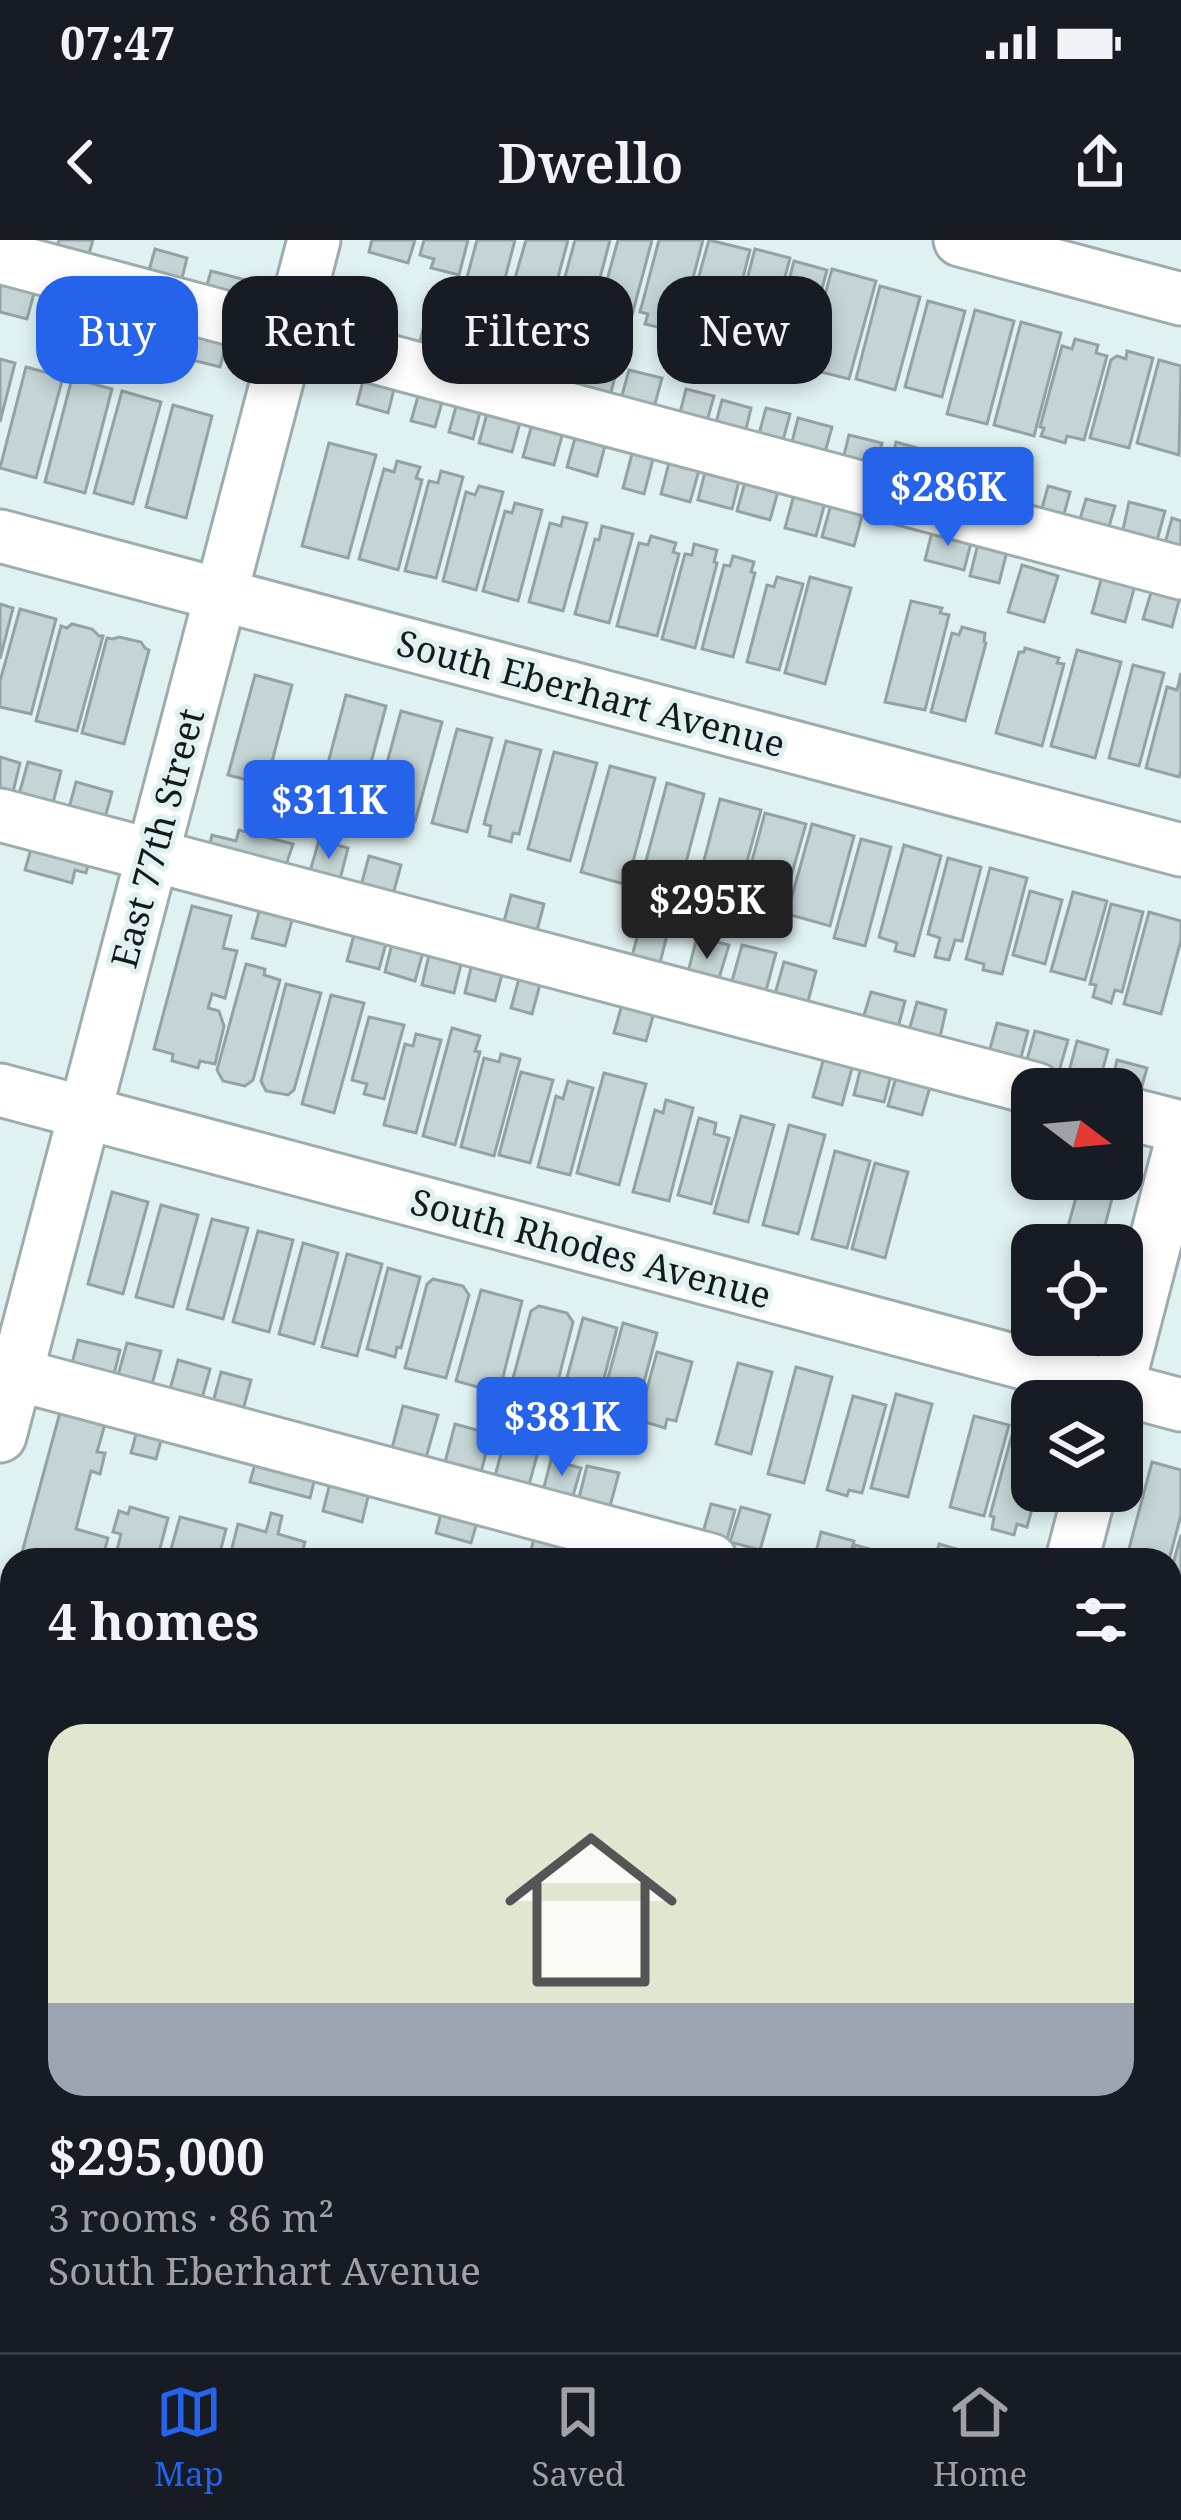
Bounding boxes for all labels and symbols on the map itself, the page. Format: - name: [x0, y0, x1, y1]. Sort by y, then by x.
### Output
- pin: $286K: [864, 447, 1032, 549]
- street label: South Eberhart Avenue: [392, 618, 790, 768]
- street label: East 77th Street: [99, 703, 215, 973]
- pin: $311K: [245, 760, 413, 862]
- pin: $295K: [623, 860, 791, 962]
- north arrow: [1011, 1068, 1143, 1200]
- street label: South Rhodes Avenue: [405, 1176, 777, 1320]
- pin: $381K: [478, 1377, 646, 1479]

